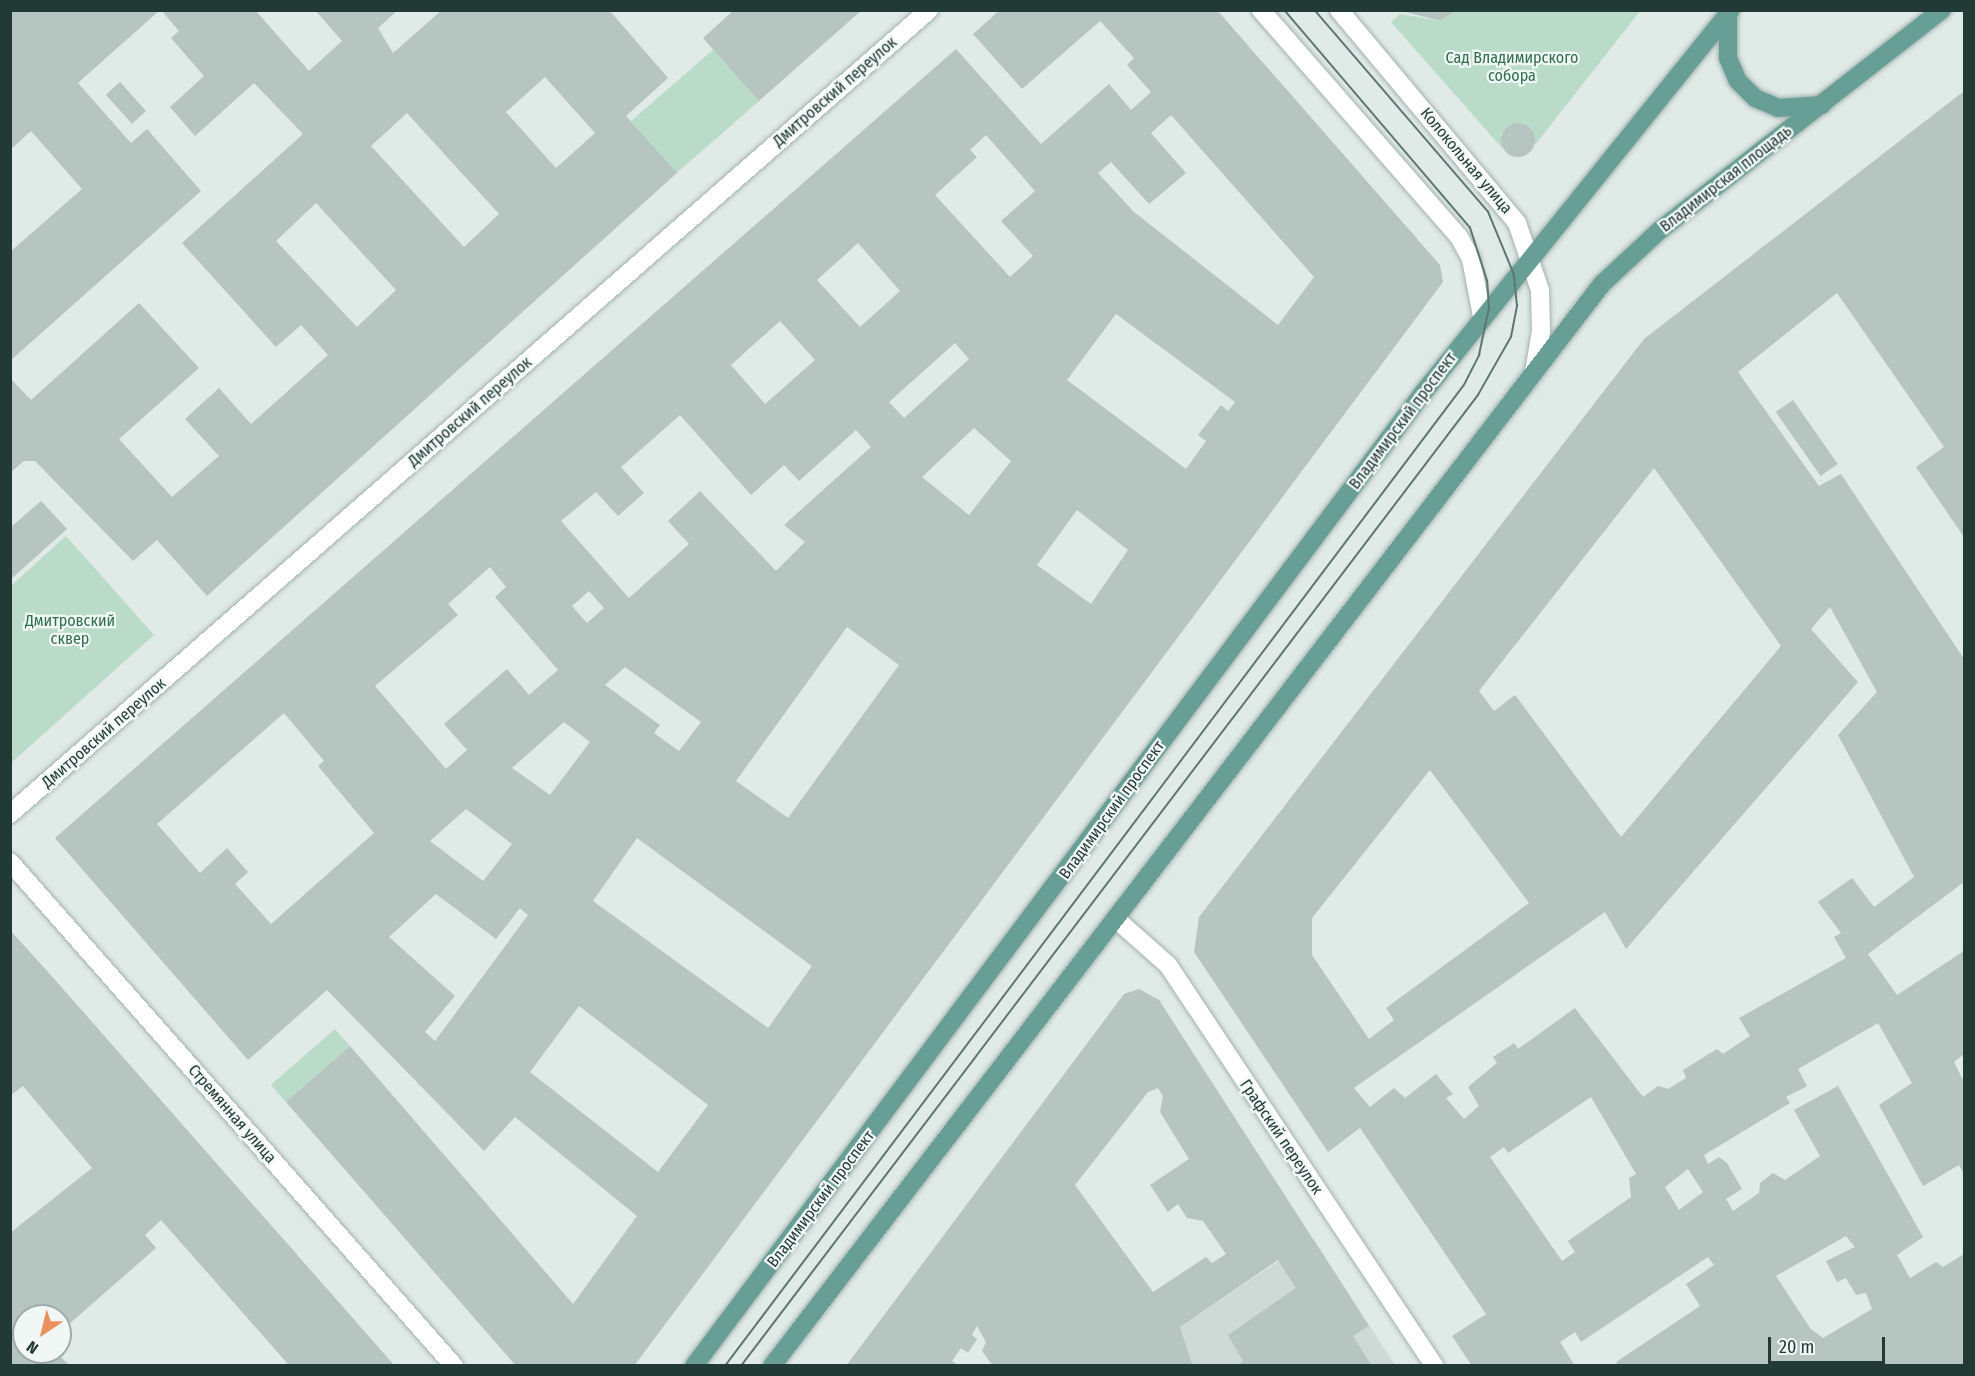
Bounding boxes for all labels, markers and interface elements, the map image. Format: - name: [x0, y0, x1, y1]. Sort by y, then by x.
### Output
- street label: Дмитровский переулок: [769, 33, 901, 151]
- park label: Сад Владимирского собора: [1446, 48, 1578, 86]
- street label: Колокольная улица: [1416, 104, 1516, 218]
- street label: Владимирская площадь: [1656, 122, 1796, 236]
- street label: Владимирский проспект: [1345, 349, 1461, 493]
- street label: Дмитровский переулок: [404, 353, 536, 471]
- park label: Дмитровский сквер: [25, 611, 115, 649]
- street label: Дмитровский переулок: [38, 674, 170, 792]
- street label: Владимирский проспект: [1055, 737, 1169, 883]
- street label: Стремянная улица: [184, 1061, 280, 1167]
- street label: Графский переулок: [1235, 1076, 1327, 1198]
- street label: Владимирский проспект: [763, 1127, 879, 1271]
- north arrow: [12, 1304, 72, 1364]
- scale bar: [1771, 1325, 1888, 1363]
- text: 20 m: [1779, 1336, 1814, 1358]
- text: N: [23, 1337, 42, 1358]

